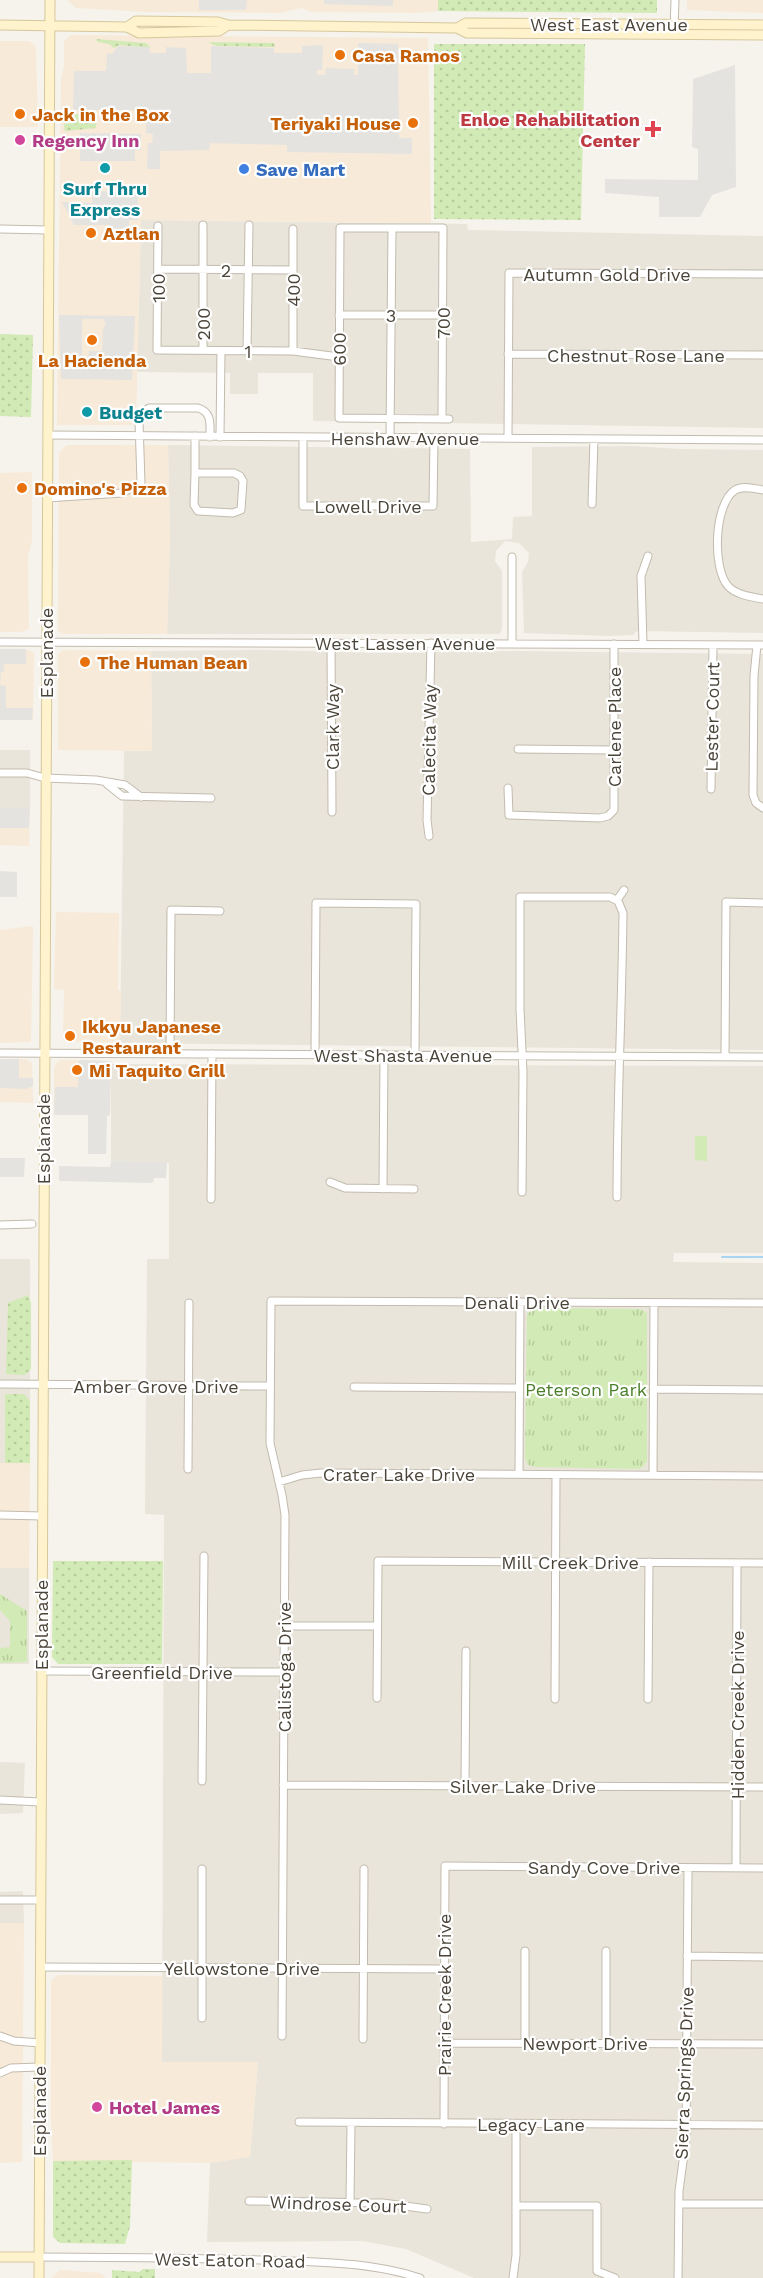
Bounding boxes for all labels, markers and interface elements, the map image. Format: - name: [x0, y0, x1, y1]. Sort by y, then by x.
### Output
- street label: West East Avenue: [530, 14, 688, 35]
- place label: Casa Ramos: [352, 45, 460, 66]
- marker: Casa Ramos: [333, 48, 347, 62]
- place label: Jack in the Box: [32, 104, 169, 125]
- marker: Jack in the Box: [13, 107, 27, 121]
- place label: Enloe Rehabilitation Center: [460, 109, 640, 151]
- place label: Teriyaki House: [270, 113, 401, 134]
- marker: Teriyaki House: [406, 116, 420, 130]
- marker: Enloe Rehabilitation Center: [644, 120, 662, 138]
- place label: Regency Inn: [32, 130, 139, 151]
- marker: Regency Inn: [13, 133, 27, 147]
- place label: Save Mart: [256, 159, 345, 180]
- marker: Surf Thru Express: [98, 161, 112, 175]
- marker: Save Mart: [237, 162, 251, 176]
- place label: Surf Thru Express: [63, 178, 147, 220]
- place label: Aztlan: [103, 223, 160, 244]
- marker: Aztlan: [84, 226, 98, 240]
- street label: 2: [221, 260, 231, 281]
- street label: Autumn Gold Drive: [523, 264, 691, 285]
- street label: 100: [148, 273, 169, 303]
- street label: 400: [283, 273, 304, 307]
- street label: 3: [386, 305, 396, 326]
- street label: 700: [433, 307, 454, 339]
- street label: 200: [193, 308, 214, 340]
- street label: 600: [329, 332, 350, 366]
- marker: La Hacienda: [85, 333, 99, 347]
- street label: 1: [244, 341, 252, 362]
- street label: Chestnut Rose Lane: [547, 345, 725, 366]
- place label: La Hacienda: [38, 350, 147, 371]
- place label: Budget: [99, 402, 162, 423]
- marker: Budget: [80, 405, 94, 419]
- street label: Henshaw Avenue: [331, 428, 479, 449]
- place label: Domino's Pizza: [34, 478, 167, 499]
- marker: Domino's Pizza: [15, 481, 29, 495]
- street label: Lowell Drive: [314, 496, 422, 517]
- street label: Esplanade: [36, 608, 57, 698]
- street label: West Lassen Avenue: [315, 633, 495, 654]
- place label: The Human Bean: [97, 652, 248, 673]
- marker: The Human Bean: [78, 655, 92, 669]
- street label: Lester Court: [701, 661, 723, 772]
- street label: Carlene Place: [604, 667, 625, 787]
- street label: Clark Way: [322, 683, 343, 770]
- street label: Calecita Way: [418, 683, 440, 796]
- place label: Ikkyu Japanese Restaurant: [82, 1016, 221, 1058]
- marker: Ikkyu Japanese Restaurant: [63, 1029, 77, 1043]
- street label: West Shasta Avenue: [314, 1045, 493, 1066]
- place label: Mi Taquito Grill: [89, 1060, 225, 1081]
- marker: Mi Taquito Grill: [70, 1063, 84, 1077]
- street label: Esplanade: [33, 1094, 54, 1184]
- street label: Denali Drive: [464, 1292, 570, 1313]
- street label: Amber Grove Drive: [73, 1376, 239, 1397]
- park label: Peterson Park: [525, 1379, 647, 1400]
- street label: Crater Lake Drive: [323, 1464, 475, 1485]
- street label: Mill Creek Drive: [501, 1552, 639, 1573]
- street label: Esplanade: [31, 1580, 52, 1670]
- street label: Calistoga Drive: [274, 1602, 295, 1732]
- street label: Hidden Creek Drive: [727, 1630, 748, 1800]
- street label: Greenfield Drive: [91, 1662, 233, 1683]
- street label: Silver Lake Drive: [450, 1776, 596, 1797]
- street label: Sandy Cove Drive: [528, 1857, 680, 1878]
- street label: Prairie Creek Drive: [434, 1914, 455, 2076]
- street label: Yellowstone Drive: [164, 1958, 320, 1979]
- street label: Sierra Springs Drive: [670, 1986, 698, 2160]
- street label: Newport Drive: [522, 2033, 648, 2054]
- street label: Esplanade: [29, 2066, 50, 2156]
- place label: Hotel James: [109, 2097, 221, 2118]
- marker: Hotel James: [90, 2100, 104, 2114]
- street label: Legacy Lane: [477, 2114, 585, 2135]
- street label: Windrose Court: [269, 2191, 407, 2217]
- street label: West Eaton Road: [154, 2248, 306, 2272]

